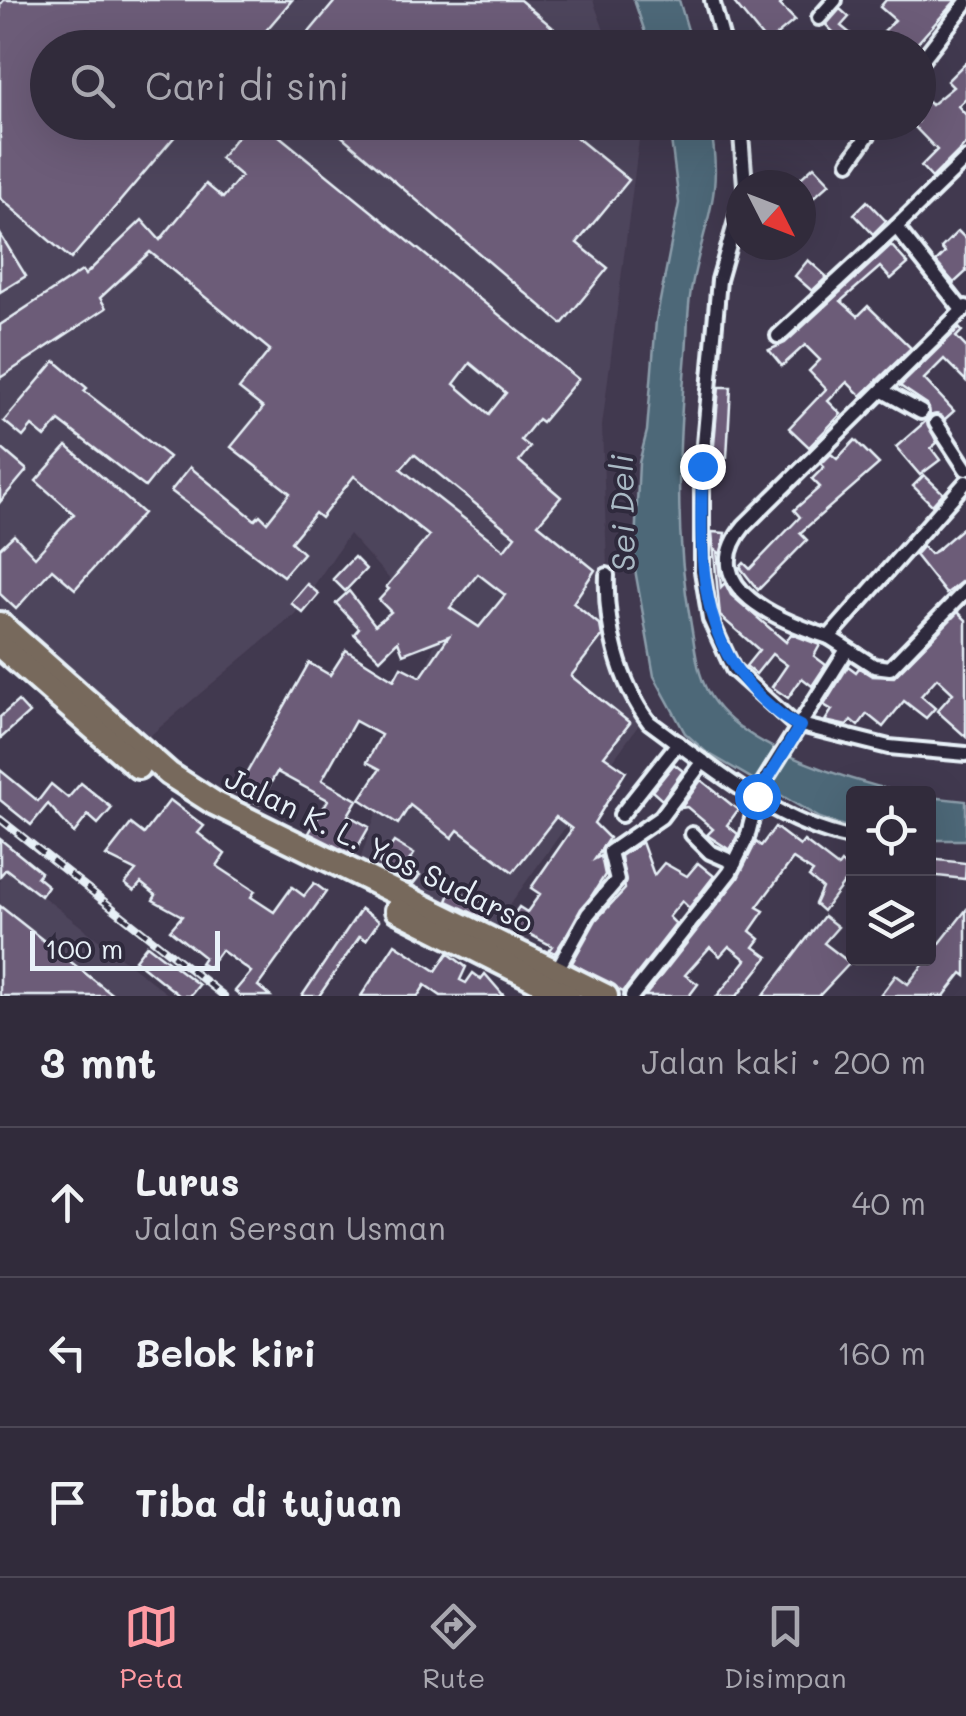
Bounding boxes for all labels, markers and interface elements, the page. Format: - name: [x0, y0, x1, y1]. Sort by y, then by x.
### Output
- search box: [30, 30, 936, 140]
- icon: search: [65, 58, 120, 113]
- text: Cari di sini: [145, 60, 349, 110]
- north arrow: [726, 170, 816, 260]
- route end: [680, 444, 726, 490]
- water label: Sei Deli: [599, 454, 643, 572]
- street label: Jalan K. L. Yos Sudarso: [219, 757, 541, 941]
- route start: [735, 774, 781, 820]
- map controls: [846, 786, 936, 966]
- button: locate: [846, 786, 936, 876]
- button: layers: [846, 876, 936, 966]
- scale bar: [30, 926, 220, 970]
- text: 100 m: [45, 930, 123, 966]
- text: 3 mnt: [40, 1034, 156, 1089]
- text: Jalan kaki · 200 m: [641, 1040, 926, 1082]
- text: Lurus: [135, 1156, 240, 1206]
- icon: ahead: [40, 1175, 95, 1230]
- text: 40 m: [852, 1181, 926, 1223]
- text: Jalan Sersan Usman: [135, 1206, 446, 1248]
- icon: left: [40, 1325, 95, 1380]
- text: Belok kiri: [135, 1327, 317, 1377]
- text: 160 m: [837, 1331, 926, 1373]
- icon: arrive: [40, 1475, 95, 1530]
- text: Tiba di tujuan: [135, 1477, 402, 1527]
- tab: Peta: [119, 1599, 184, 1695]
- tab: Rute: [422, 1599, 485, 1695]
- tab: Disimpan: [724, 1599, 847, 1695]

